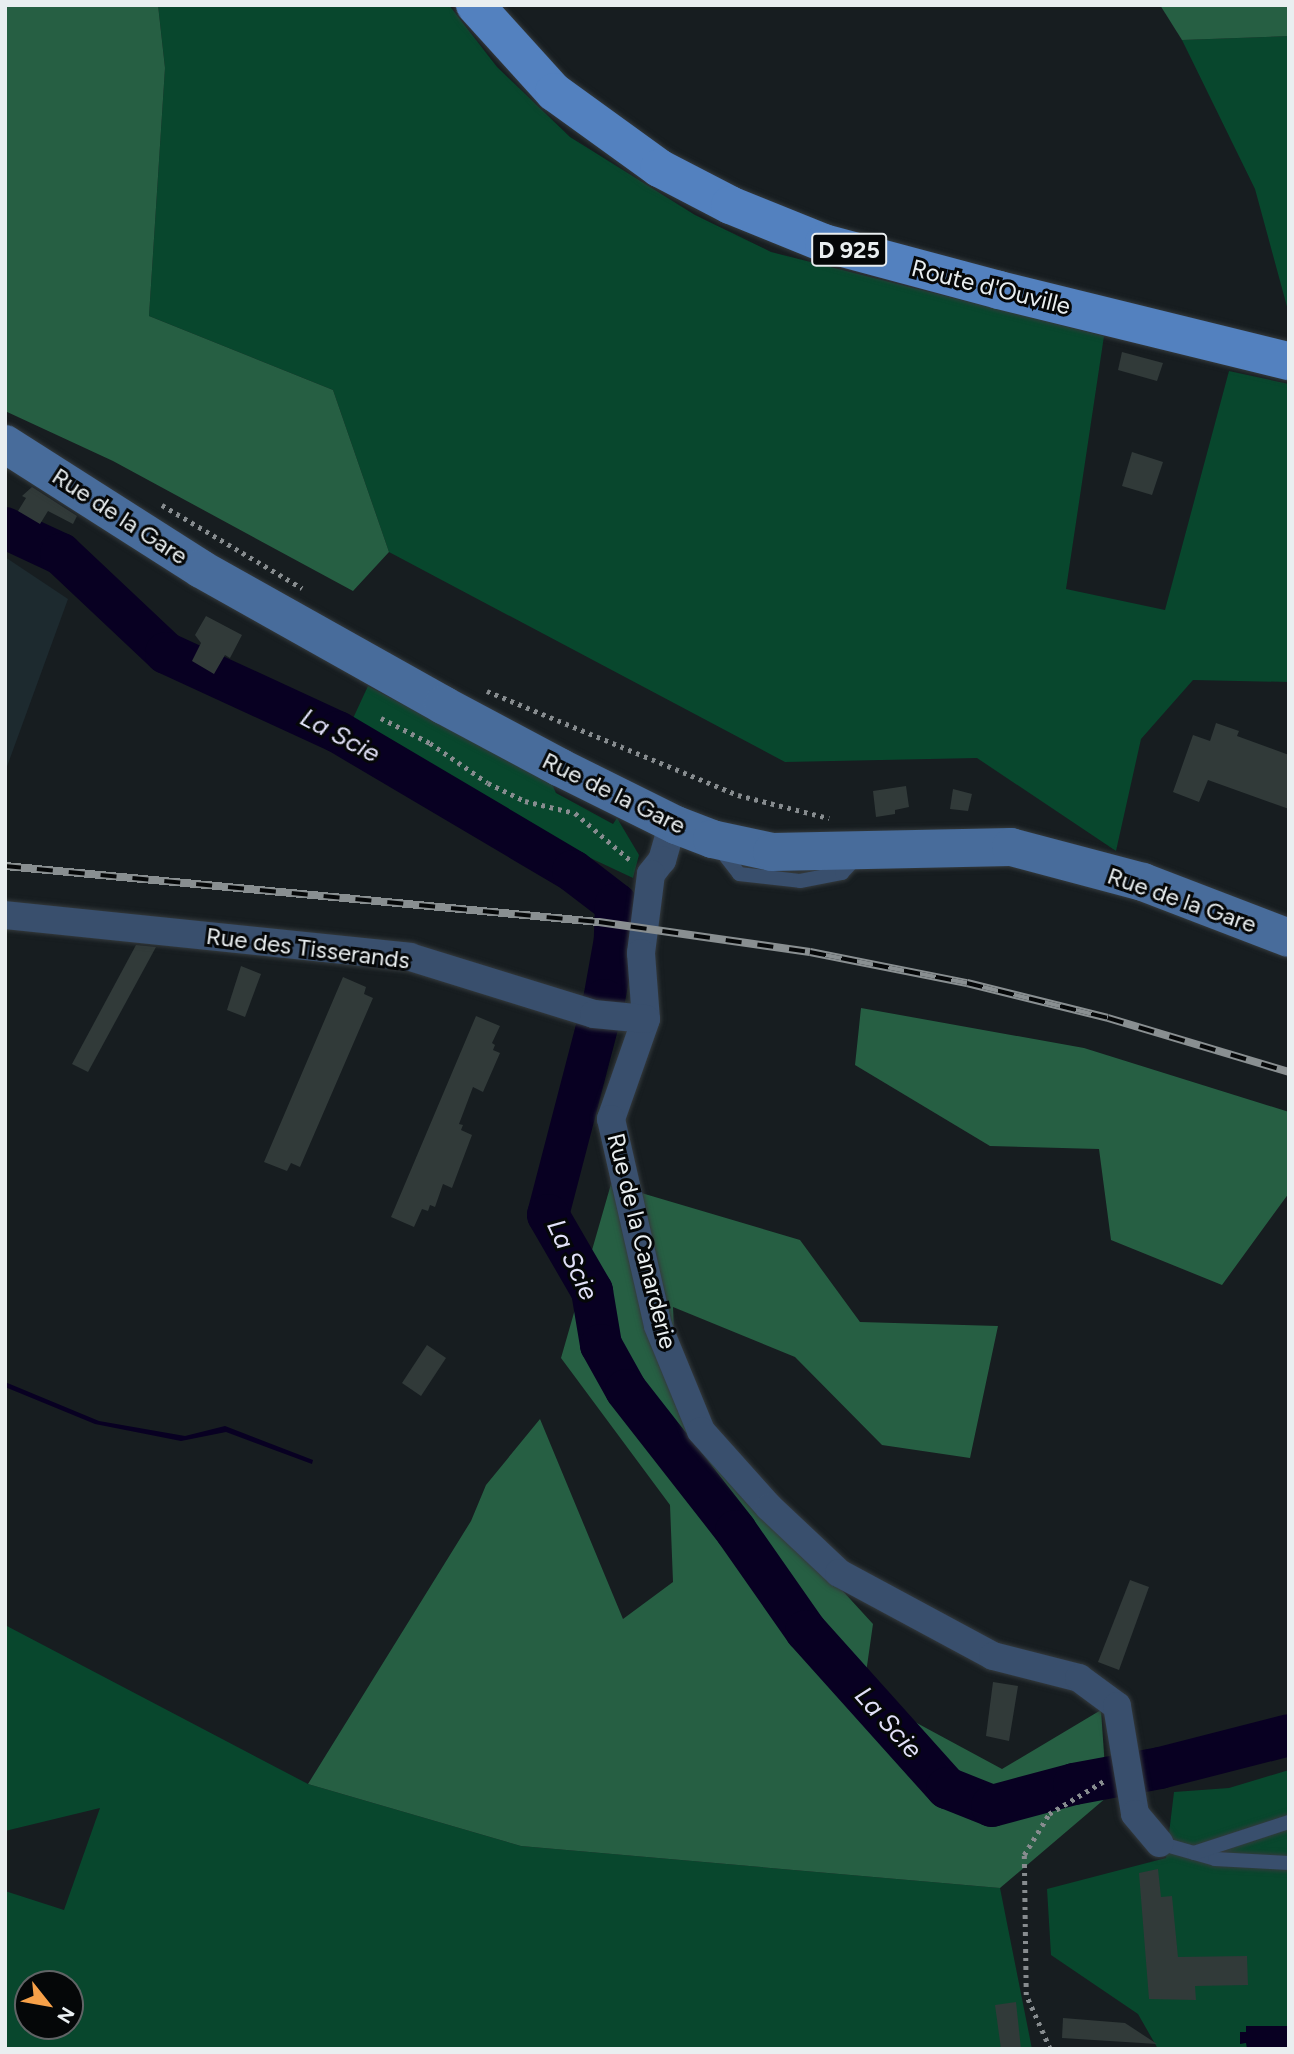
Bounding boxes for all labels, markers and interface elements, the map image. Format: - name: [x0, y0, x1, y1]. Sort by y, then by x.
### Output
- road number: D 925: [810, 230, 888, 270]
- street label: Route d'Ouville: [908, 253, 1074, 321]
- street label: Rue de la Gare: [47, 462, 193, 570]
- water label: La Scie: [295, 702, 385, 770]
- street label: Rue de la Gare: [538, 746, 690, 840]
- street label: Rue de la Gare: [1104, 861, 1260, 939]
- street label: Rue des Tisserands: [205, 921, 411, 975]
- street label: Rue de la Canarderie: [601, 1130, 683, 1352]
- water label: La Scie: [540, 1215, 604, 1305]
- water label: La Scie: [848, 1681, 928, 1765]
- north arrow: [14, 1970, 84, 2040]
- text: N: [52, 2003, 79, 2027]

